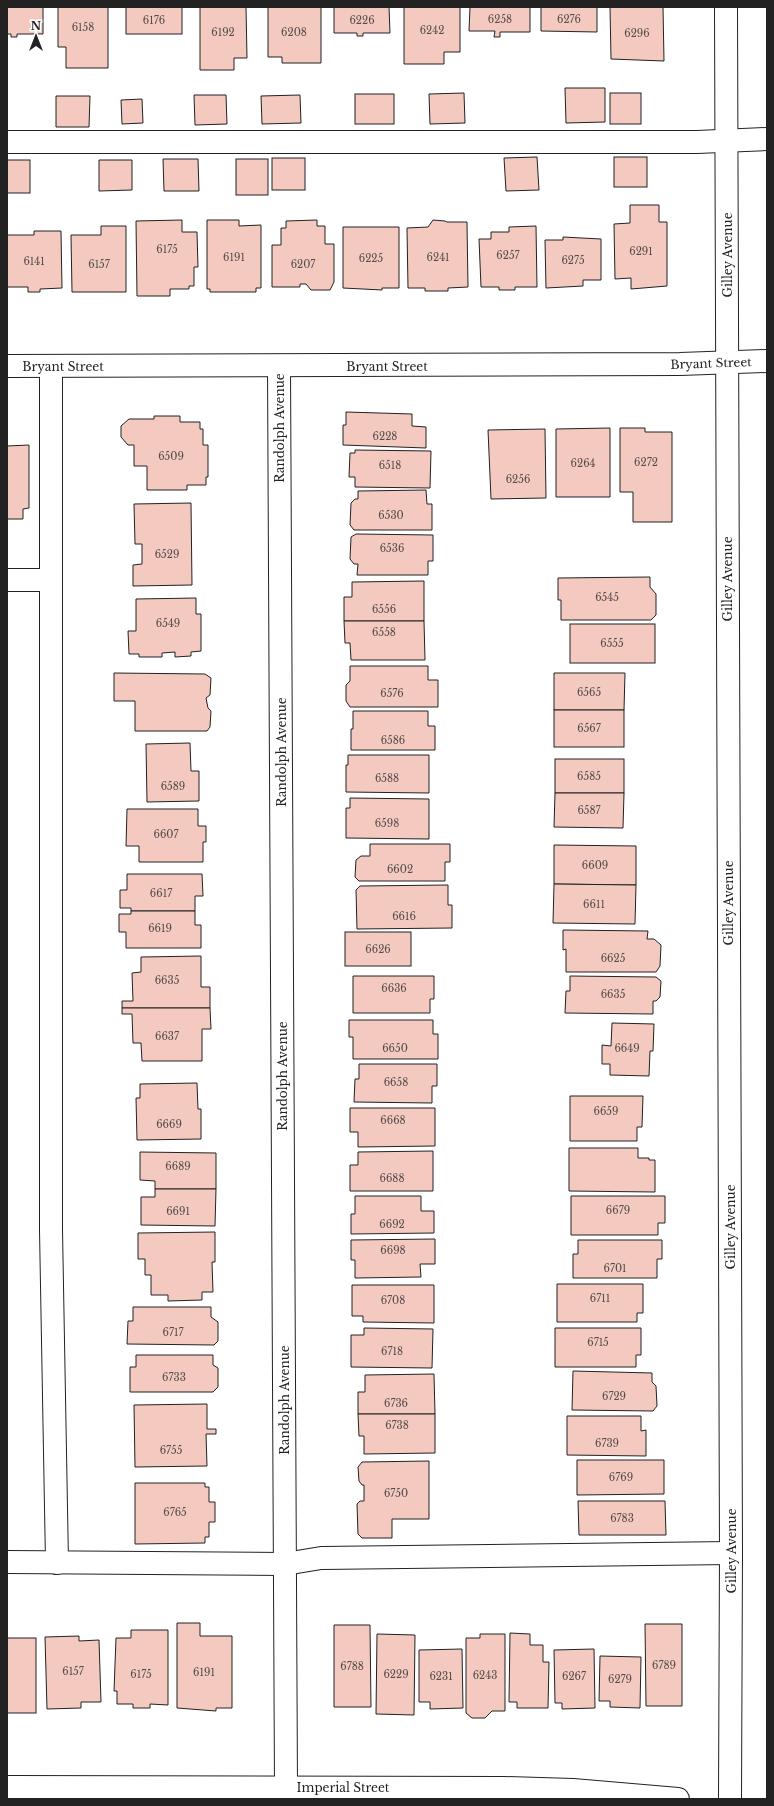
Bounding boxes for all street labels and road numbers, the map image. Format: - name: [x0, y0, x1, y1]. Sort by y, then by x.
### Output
- street label: Gilley Avenue: [720, 212, 735, 298]
- street label: Bryant Street: [670, 354, 752, 372]
- street label: Bryant Street: [22, 359, 104, 374]
- street label: Bryant Street: [346, 359, 428, 374]
- street label: Randolph Avenue: [272, 373, 287, 483]
- street label: Gilley Avenue: [720, 536, 735, 622]
- street label: Randolph Avenue: [274, 697, 289, 807]
- street label: Gilley Avenue: [721, 860, 736, 946]
- street label: Randolph Avenue: [275, 1021, 290, 1131]
- street label: Gilley Avenue: [723, 1184, 738, 1270]
- street label: Randolph Avenue: [277, 1345, 292, 1455]
- street label: Gilley Avenue: [724, 1508, 739, 1594]
- street label: Imperial Street: [297, 1780, 390, 1795]

